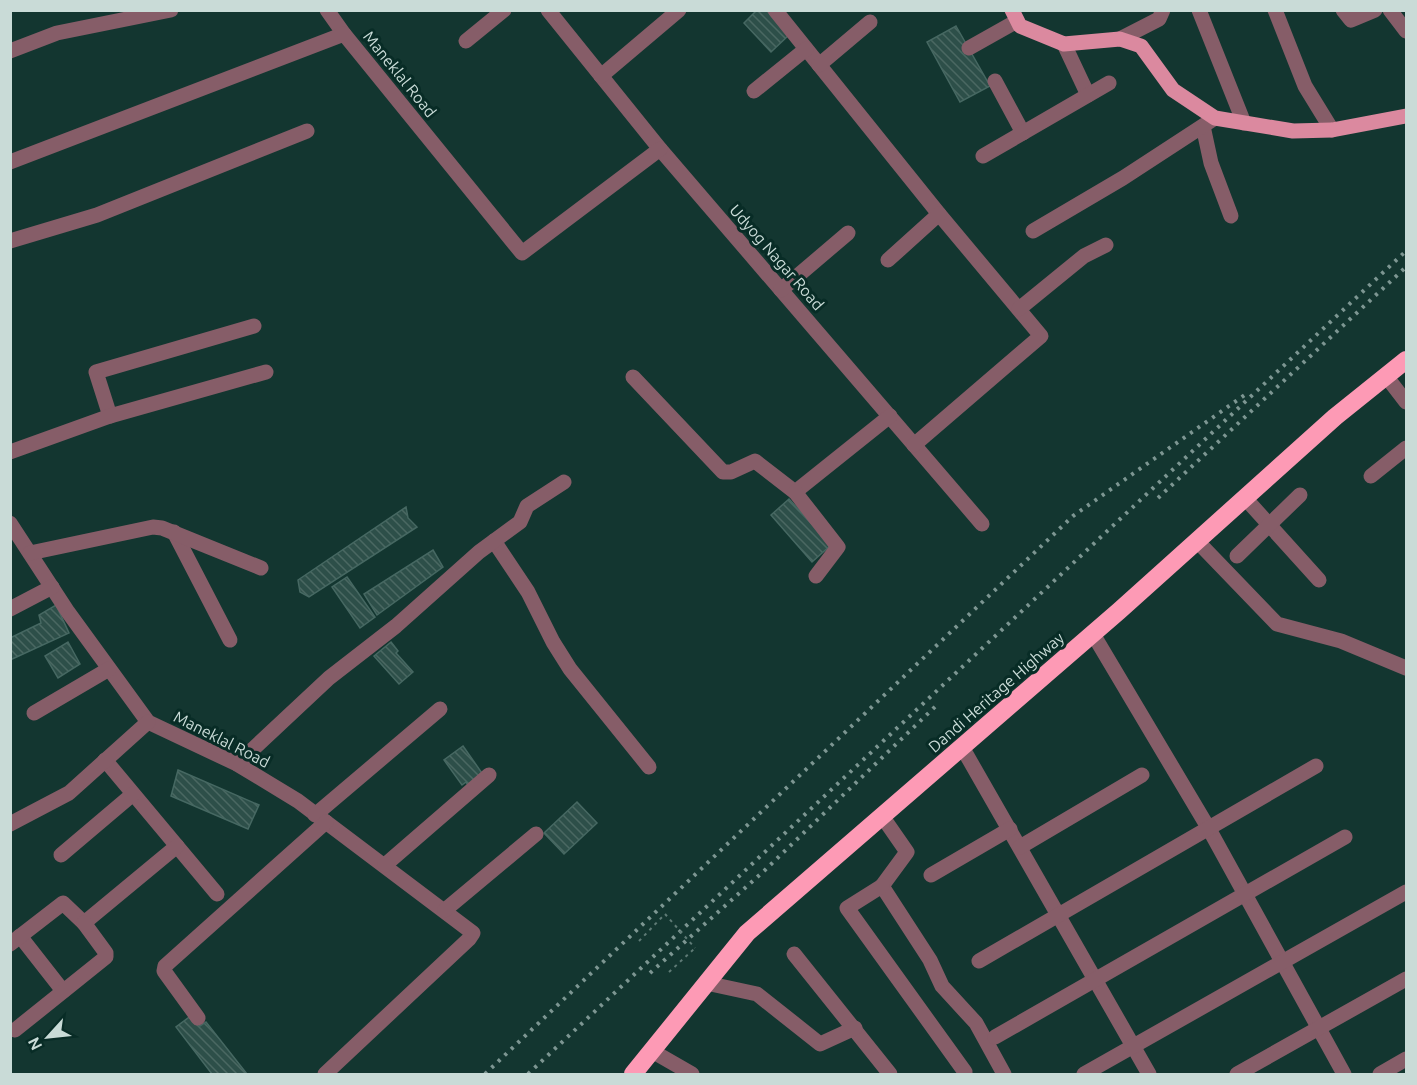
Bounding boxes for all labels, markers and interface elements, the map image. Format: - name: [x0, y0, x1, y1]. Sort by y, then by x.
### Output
- street label: Maneklal Road: [360, 27, 440, 121]
- street label: Udyog Nagar Road: [726, 201, 828, 313]
- street label: Dandi Heritage Highway: [925, 628, 1068, 756]
- street label: Maneklal Road: [171, 707, 273, 771]
- north arrow: [18, 1007, 78, 1067]
- text: N: [24, 1034, 45, 1053]

